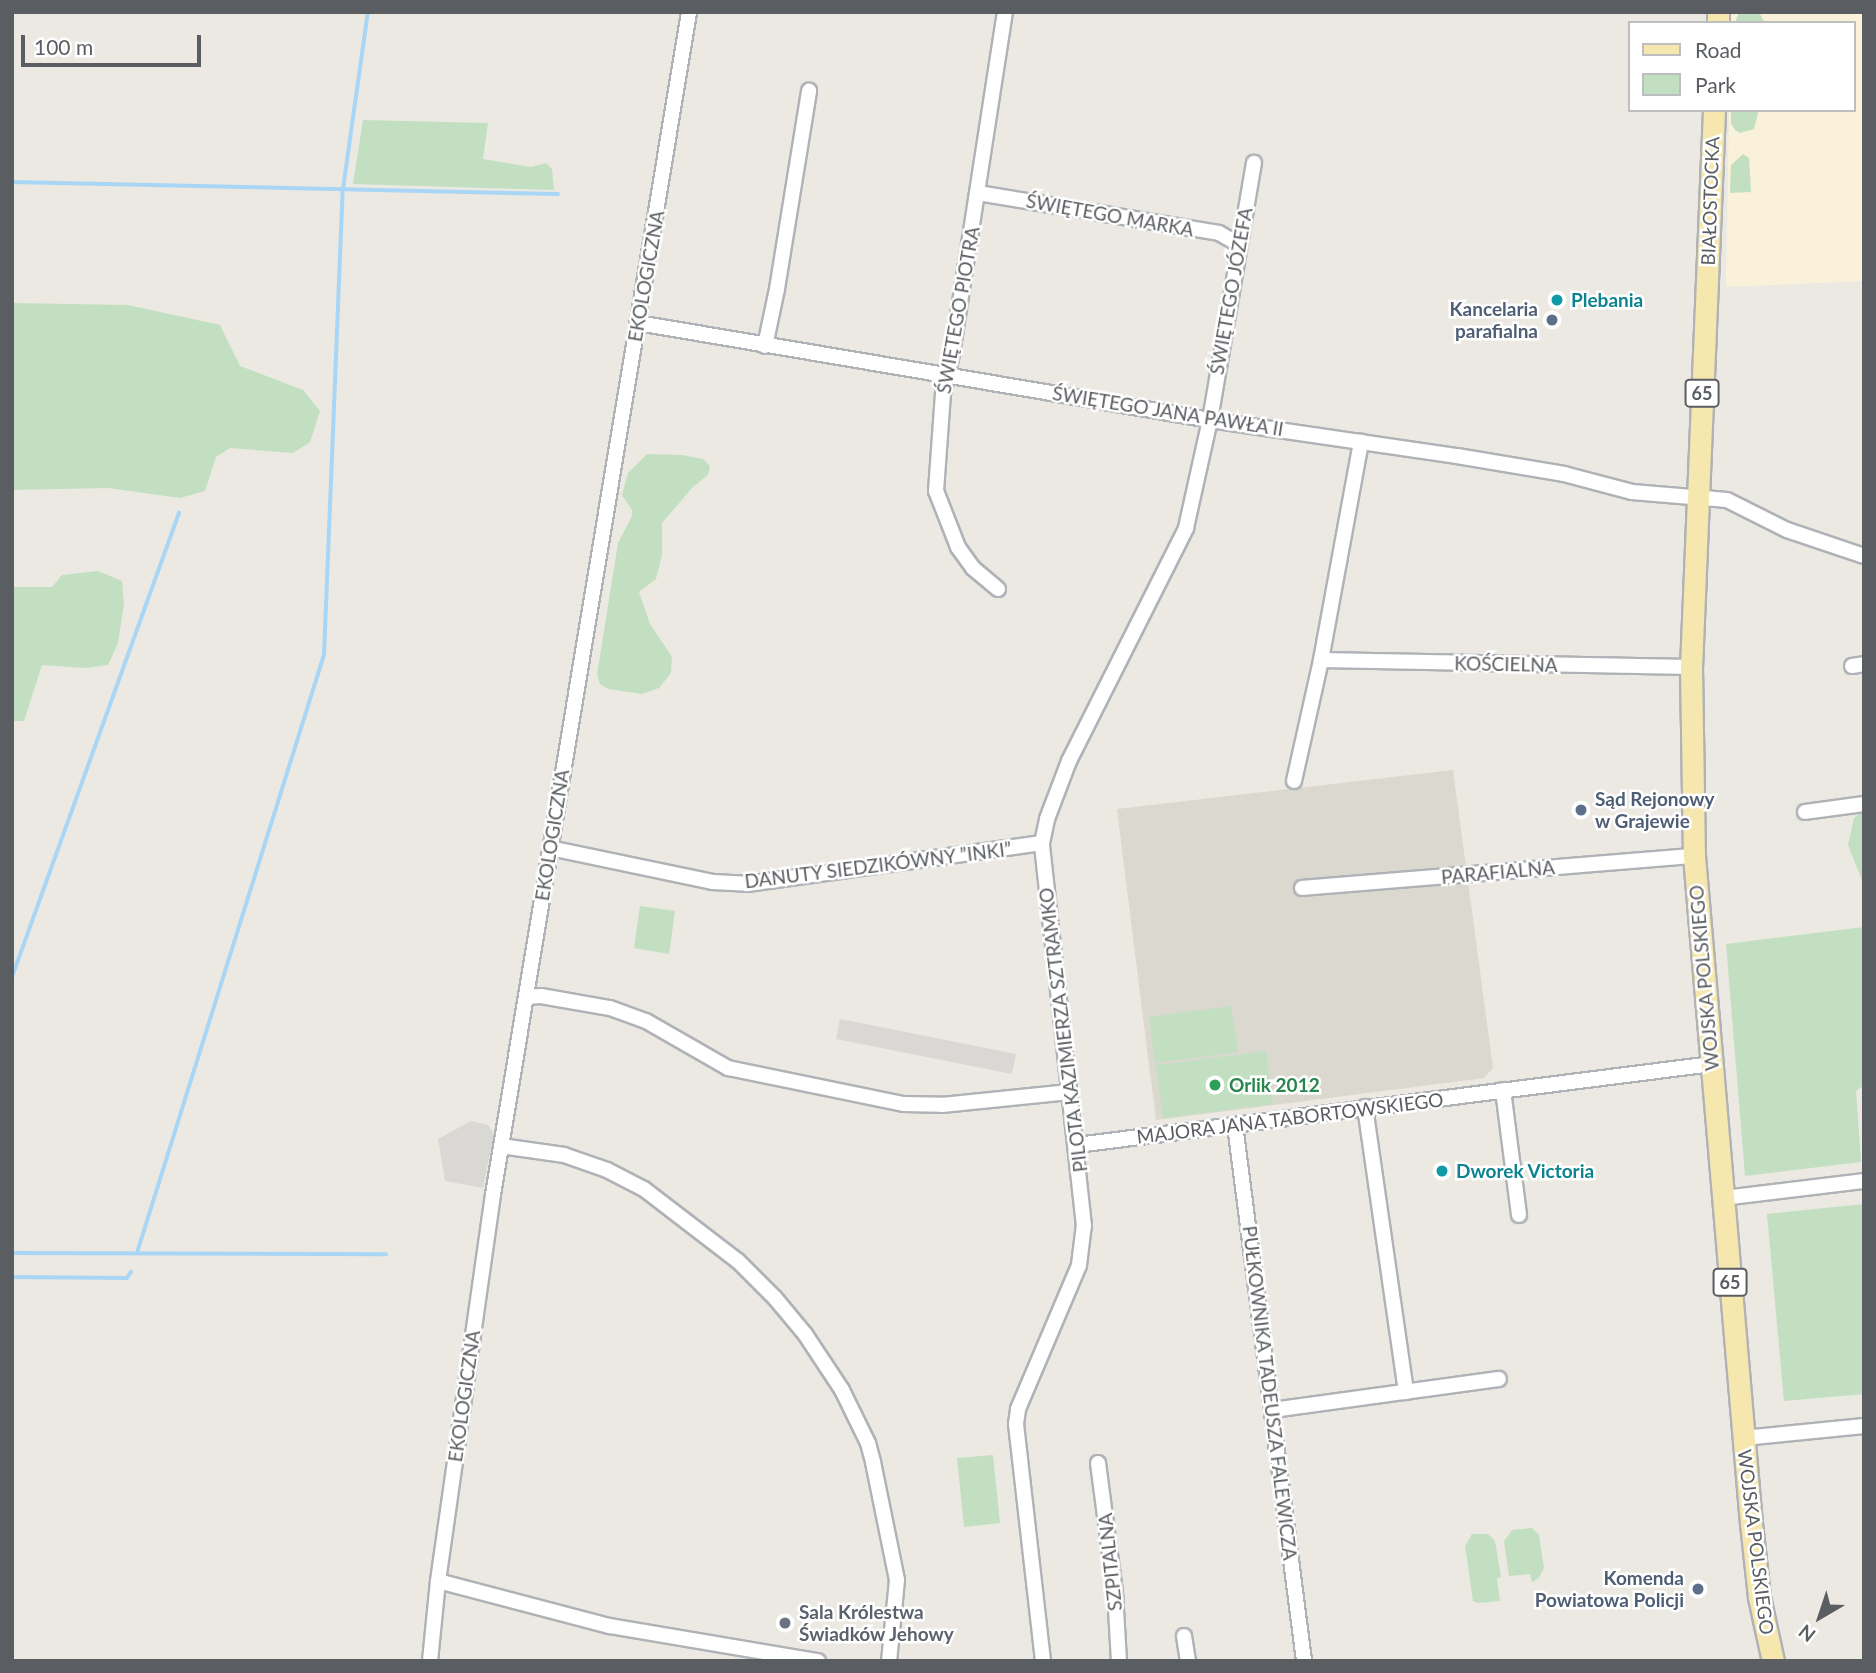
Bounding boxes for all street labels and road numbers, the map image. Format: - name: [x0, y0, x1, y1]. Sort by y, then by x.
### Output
- street label: BIAŁOSTOCKA: [1696, 136, 1724, 266]
- street label: ŚWIĘTEGO MARKA: [1024, 189, 1196, 241]
- street label: ŚWIĘTEGO JÓZEFA: [1205, 205, 1257, 377]
- street label: EKOLOGICZNA: [623, 209, 669, 343]
- street label: ŚWIĘTEGO PIOTRA: [932, 225, 984, 395]
- road number: 65: [1684, 379, 1720, 408]
- street label: ŚWIĘTEGO JANA PAWŁA II: [1050, 381, 1286, 441]
- street label: KOŚCIELNA: [1454, 652, 1558, 676]
- street label: EKOLOGICZNA: [530, 768, 574, 902]
- street label: DANUTY SIEDZIKÓWNY ”INKI”: [743, 837, 1013, 893]
- street label: PARAFIALNA: [1440, 856, 1556, 888]
- street label: WOJSKA POLSKIEGO: [1684, 884, 1724, 1072]
- street label: PILOTA KAZIMIERZA SZTRAMKO: [1034, 886, 1092, 1174]
- street label: MAJORA JANA TABORTOWSKIEGO: [1134, 1088, 1446, 1148]
- street label: PUŁKOWNIKA TADEUSZA FALEWICZA: [1238, 1223, 1302, 1563]
- road number: 65: [1712, 1268, 1748, 1296]
- street label: EKOLOGICZNA: [443, 1329, 485, 1463]
- street label: WOJSKA POLSKIEGO: [1733, 1448, 1779, 1636]
- street label: SZPITALNA: [1094, 1512, 1126, 1612]

